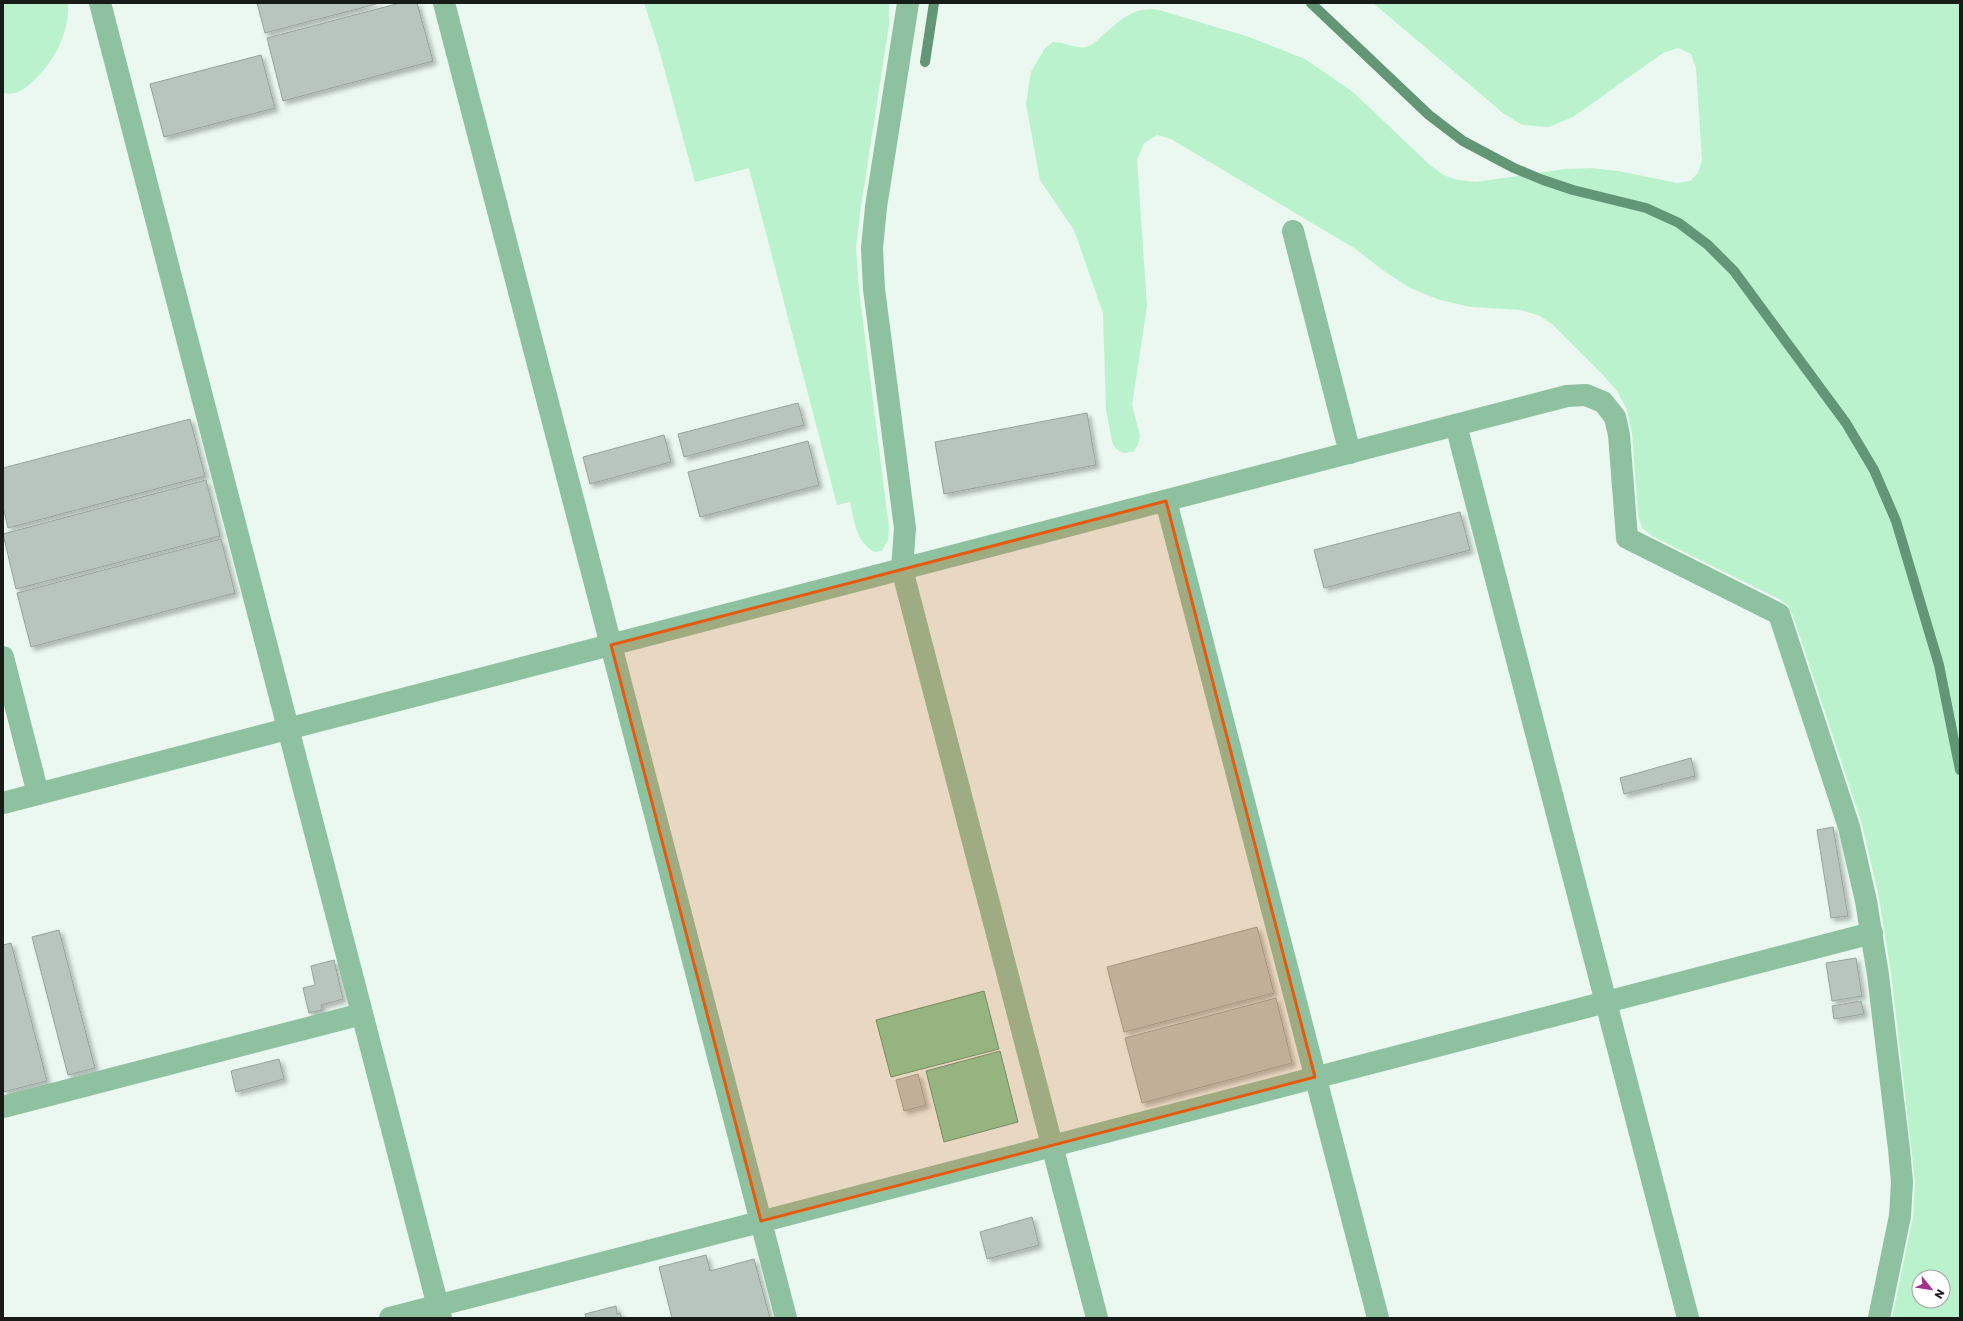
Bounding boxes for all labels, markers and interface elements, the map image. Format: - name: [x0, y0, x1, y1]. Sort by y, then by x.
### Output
- north arrow: [1911, 1269, 1951, 1309]
- text: N: [1931, 1286, 1949, 1302]

